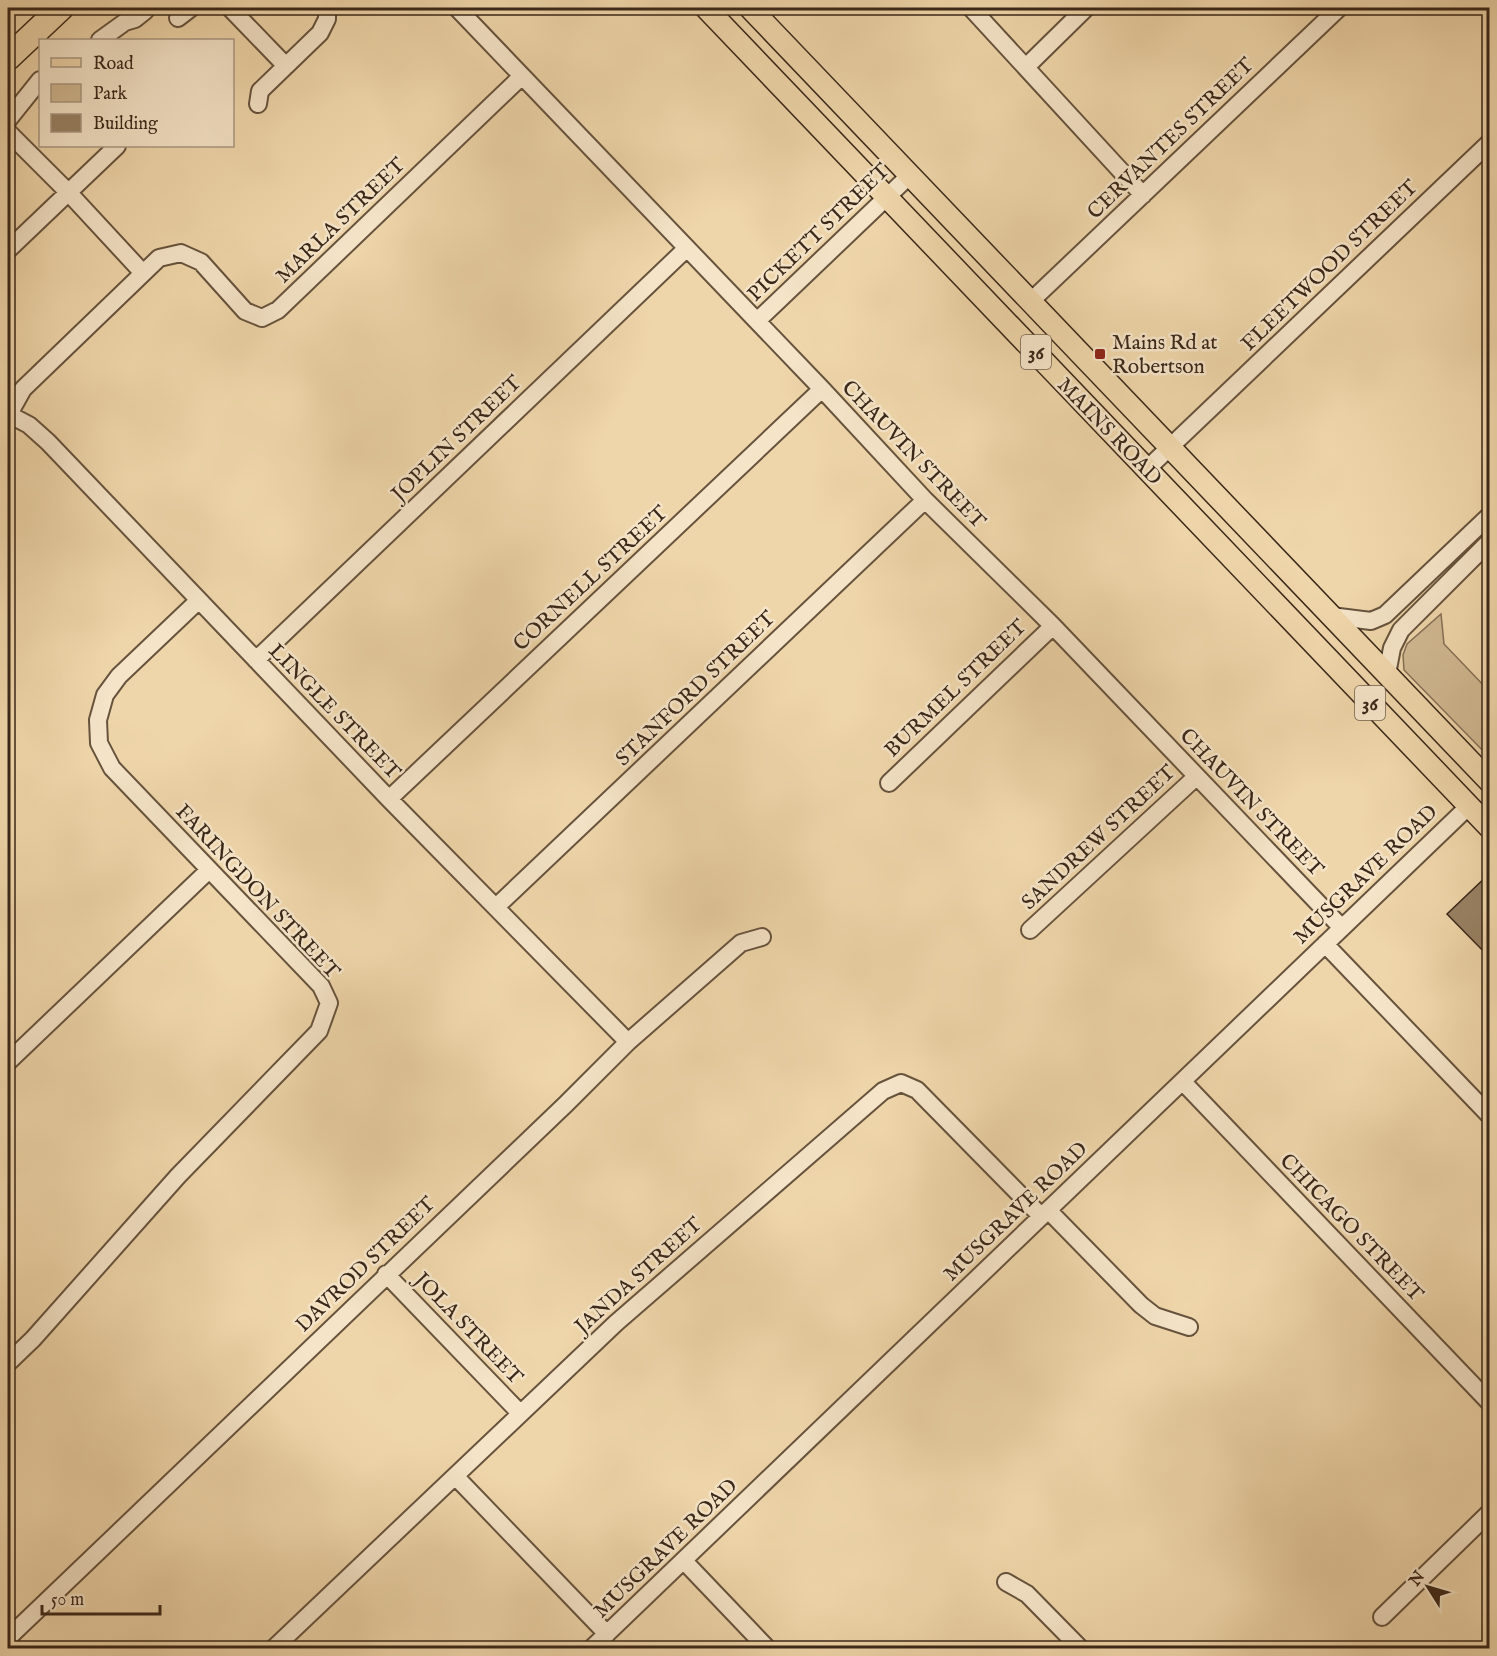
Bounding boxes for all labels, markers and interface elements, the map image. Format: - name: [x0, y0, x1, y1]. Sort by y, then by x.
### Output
- legend: [39, 39, 234, 147]
- street label: CERVANTES STREET: [1082, 52, 1261, 226]
- text: Road: [93, 53, 134, 76]
- text: Park: [93, 83, 128, 106]
- text: Building: [93, 113, 158, 136]
- street label: MARLA STREET: [271, 152, 412, 290]
- street label: PICKETT STREET: [742, 158, 896, 308]
- street label: FLEETWOOD STREET: [1236, 174, 1424, 357]
- place label: Mains Rd at Robertson: [1112, 330, 1218, 381]
- road number: 36: [1021, 335, 1051, 369]
- marker: Mains Rd at Robertson: [1093, 347, 1107, 361]
- street label: JOPLIN STREET: [385, 370, 528, 509]
- street label: MAINS ROAD: [1051, 372, 1167, 492]
- street label: CHAUVIN STREET: [835, 375, 991, 535]
- street label: CORNELL STREET: [508, 500, 674, 658]
- street label: STANFORD STREET: [610, 605, 782, 772]
- street label: BURMEL STREET: [879, 614, 1033, 764]
- street label: LINGLE STREET: [262, 638, 406, 786]
- road number: 36: [1355, 686, 1385, 720]
- street label: CHAUVIN STREET: [1173, 723, 1329, 883]
- street label: SANDREW STREET: [1016, 759, 1182, 916]
- street label: FARINGDON STREET: [169, 799, 345, 986]
- street label: MUSGRAVE ROAD: [1288, 799, 1444, 951]
- street label: MUSGRAVE ROAD: [938, 1136, 1094, 1288]
- street label: CHICAGO STREET: [1273, 1148, 1429, 1308]
- street label: DAVROD STREET: [291, 1191, 442, 1339]
- street label: JANDA STREET: [568, 1211, 709, 1342]
- street label: JOLA STREET: [406, 1266, 529, 1391]
- street label: MUSGRAVE ROAD: [588, 1473, 744, 1625]
- north arrow: [1398, 1557, 1458, 1617]
- text: N: [1405, 1568, 1430, 1592]
- scale bar: [42, 1578, 160, 1616]
- text: 50 m: [51, 1589, 84, 1612]

